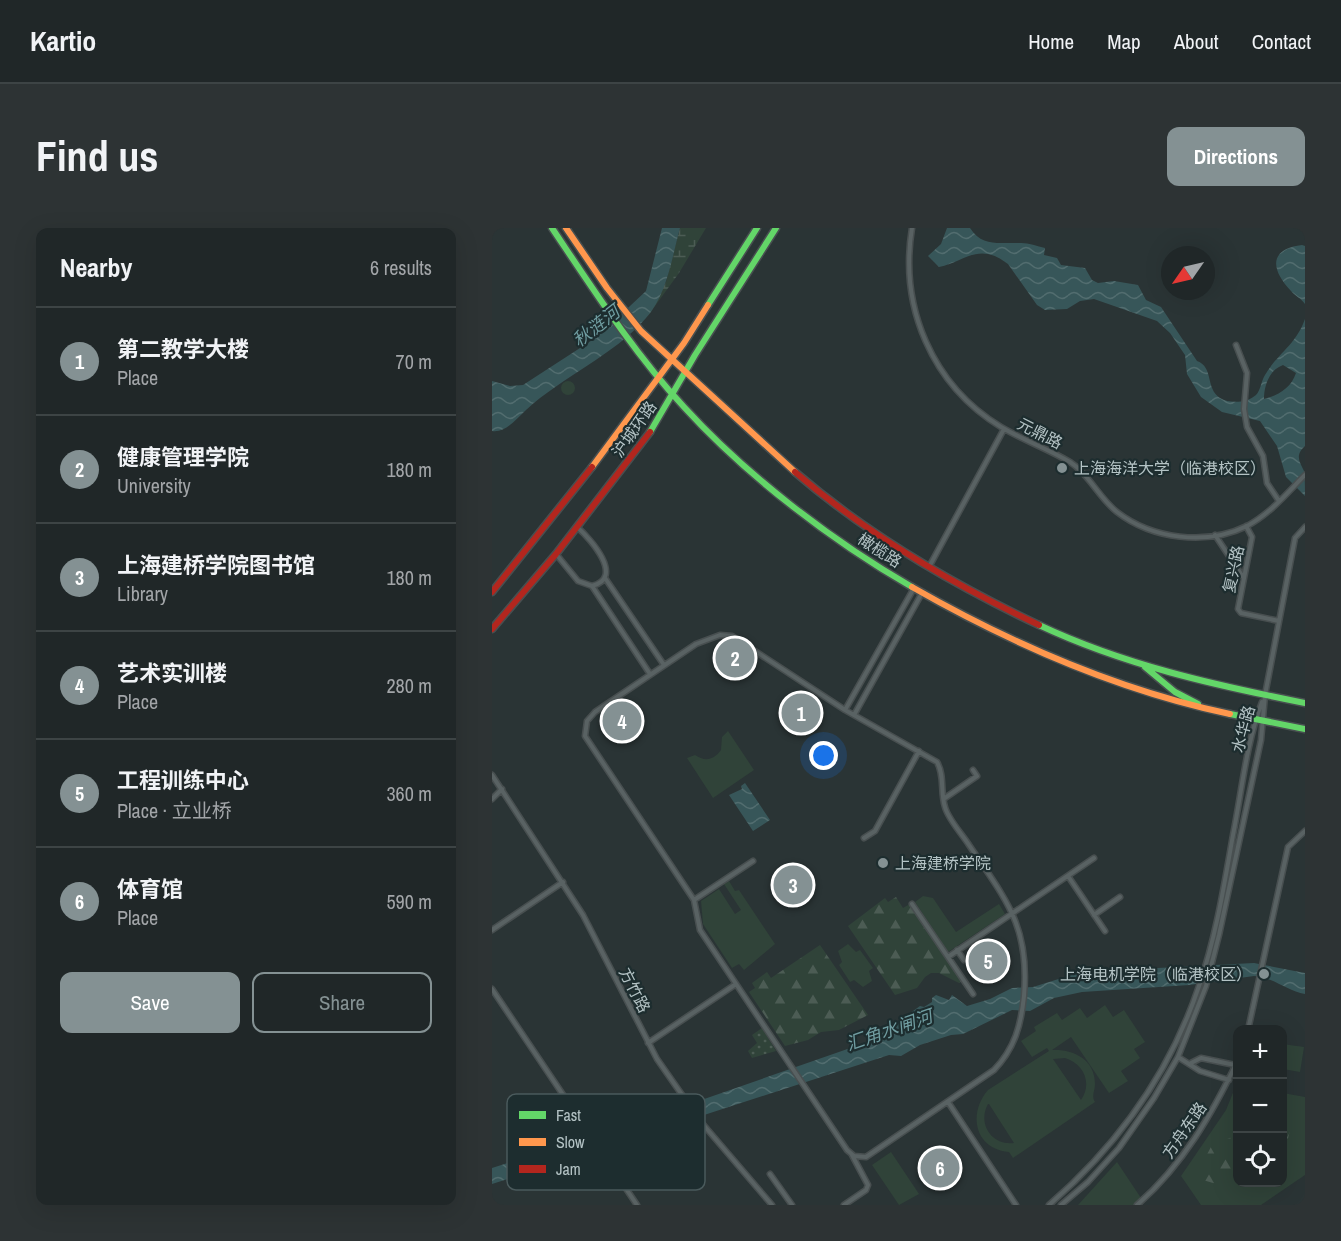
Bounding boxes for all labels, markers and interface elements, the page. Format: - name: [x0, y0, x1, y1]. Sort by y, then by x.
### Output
- text: Kartio: [30, 22, 96, 60]
- text: Home: [1028, 27, 1074, 56]
- text: Map: [1107, 27, 1141, 56]
- text: About: [1174, 27, 1219, 56]
- text: Contact: [1252, 27, 1311, 56]
- button: Directions: [1167, 127, 1305, 186]
- text: Find us: [36, 128, 158, 184]
- north arrow: [1161, 246, 1215, 300]
- text: Nearby: [60, 250, 132, 285]
- text: 6 results: [370, 254, 432, 281]
- water label: 秋涟河: [567, 298, 627, 352]
- text: 第二教学大楼: [117, 334, 249, 364]
- text: 1: [75, 348, 84, 375]
- text: 70 m: [396, 348, 432, 375]
- text: Place: [117, 364, 158, 391]
- street label: 沪城环路: [607, 396, 661, 462]
- street label: 元鼎路: [1014, 412, 1066, 454]
- text: 健康管理学院: [117, 442, 249, 472]
- text: 2: [75, 456, 84, 483]
- text: 180 m: [386, 456, 432, 483]
- place label: 上海海洋大学（临港校区）: [1074, 457, 1266, 479]
- marker: 上海海洋大学（临港校区）: [1055, 461, 1069, 475]
- text: University: [117, 472, 191, 499]
- street label: 橄榄路: [854, 528, 906, 572]
- street label: 复兴路: [1217, 543, 1249, 595]
- text: 上海建桥学院图书馆: [117, 550, 315, 580]
- text: 3: [75, 564, 84, 591]
- text: 180 m: [386, 564, 432, 591]
- text: Library: [117, 580, 168, 607]
- pin: 2: [716, 636, 754, 680]
- text: 艺术实训楼: [117, 658, 227, 688]
- text: 4: [75, 672, 84, 699]
- text: 280 m: [386, 672, 432, 699]
- text: Place: [117, 688, 158, 715]
- pin: 1: [782, 690, 820, 736]
- pin: 4: [602, 698, 642, 744]
- street label: 水华路: [1226, 703, 1260, 755]
- your location: [809, 741, 838, 770]
- text: 工程训练中心: [117, 765, 249, 795]
- text: 5: [75, 780, 84, 807]
- text: 360 m: [386, 780, 432, 807]
- text: Place · 立业桥: [117, 797, 232, 824]
- place label: 上海建桥学院: [895, 852, 991, 874]
- marker: 上海建桥学院: [876, 856, 890, 870]
- pin: 3: [774, 862, 812, 908]
- text: 体育馆: [117, 874, 183, 904]
- text: 6: [75, 888, 84, 915]
- text: 590 m: [386, 888, 432, 915]
- text: Place: [117, 904, 158, 931]
- pin: 5: [968, 938, 1008, 984]
- place label: 上海电机学院（临港校区）: [1060, 963, 1252, 985]
- street label: 方竹路: [614, 964, 656, 1016]
- marker: 上海电机学院（临港校区）: [1257, 967, 1271, 981]
- button: Save: [60, 972, 240, 1033]
- button: Share: [252, 972, 432, 1033]
- water label: 汇角水闸河: [842, 1003, 938, 1056]
- map controls: [1233, 1025, 1287, 1187]
- button: +: [1233, 1025, 1287, 1079]
- button: −: [1233, 1079, 1287, 1133]
- legend: [507, 1094, 705, 1190]
- street label: 方舟东路: [1157, 1097, 1211, 1163]
- text: Fast: [556, 1104, 581, 1126]
- text: Slow: [556, 1131, 585, 1153]
- button: locate: [1233, 1133, 1287, 1187]
- pin: 6: [920, 1146, 960, 1190]
- text: Jam: [556, 1158, 581, 1180]

